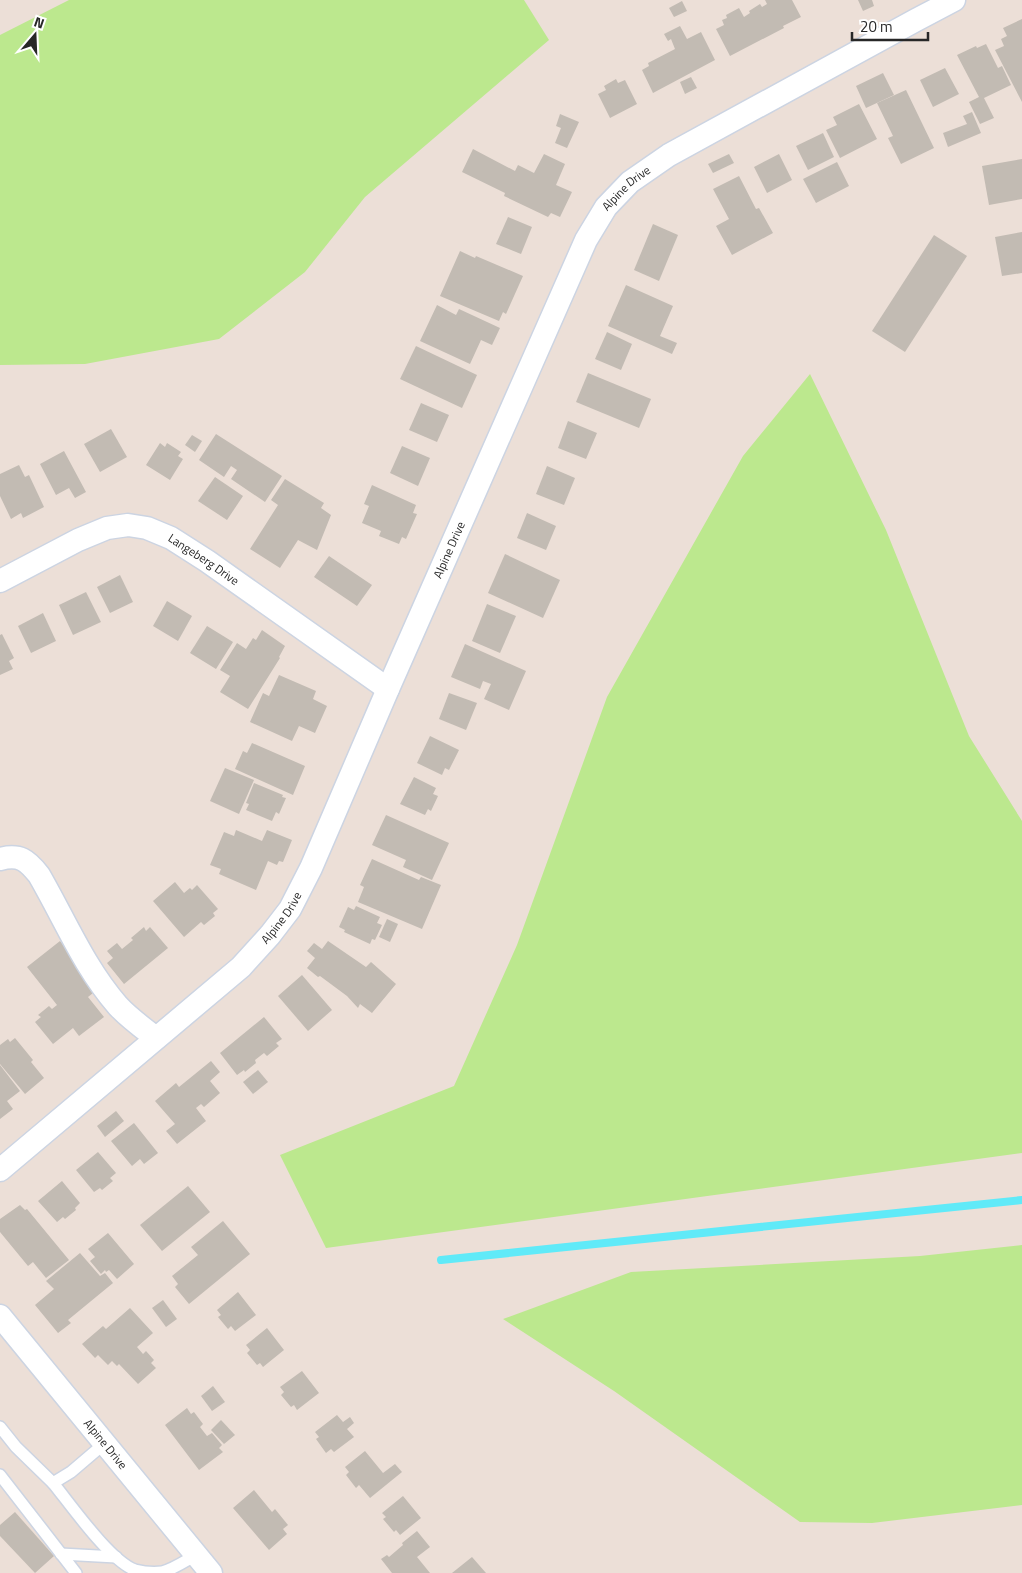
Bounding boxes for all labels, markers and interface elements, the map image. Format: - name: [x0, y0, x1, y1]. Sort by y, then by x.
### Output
- north arrow: [10, 10, 60, 60]
- scale bar: [852, 10, 928, 42]
- text: N: [31, 11, 47, 34]
- text: 20 m: [860, 15, 893, 38]
- street label: Alpine Drive: [597, 161, 654, 215]
- street label: Alpine Drive: [428, 518, 470, 581]
- street label: Langeberg Drive: [165, 529, 243, 590]
- street label: Alpine Drive: [256, 888, 306, 948]
- street label: Alpine Drive: [79, 1415, 132, 1473]

